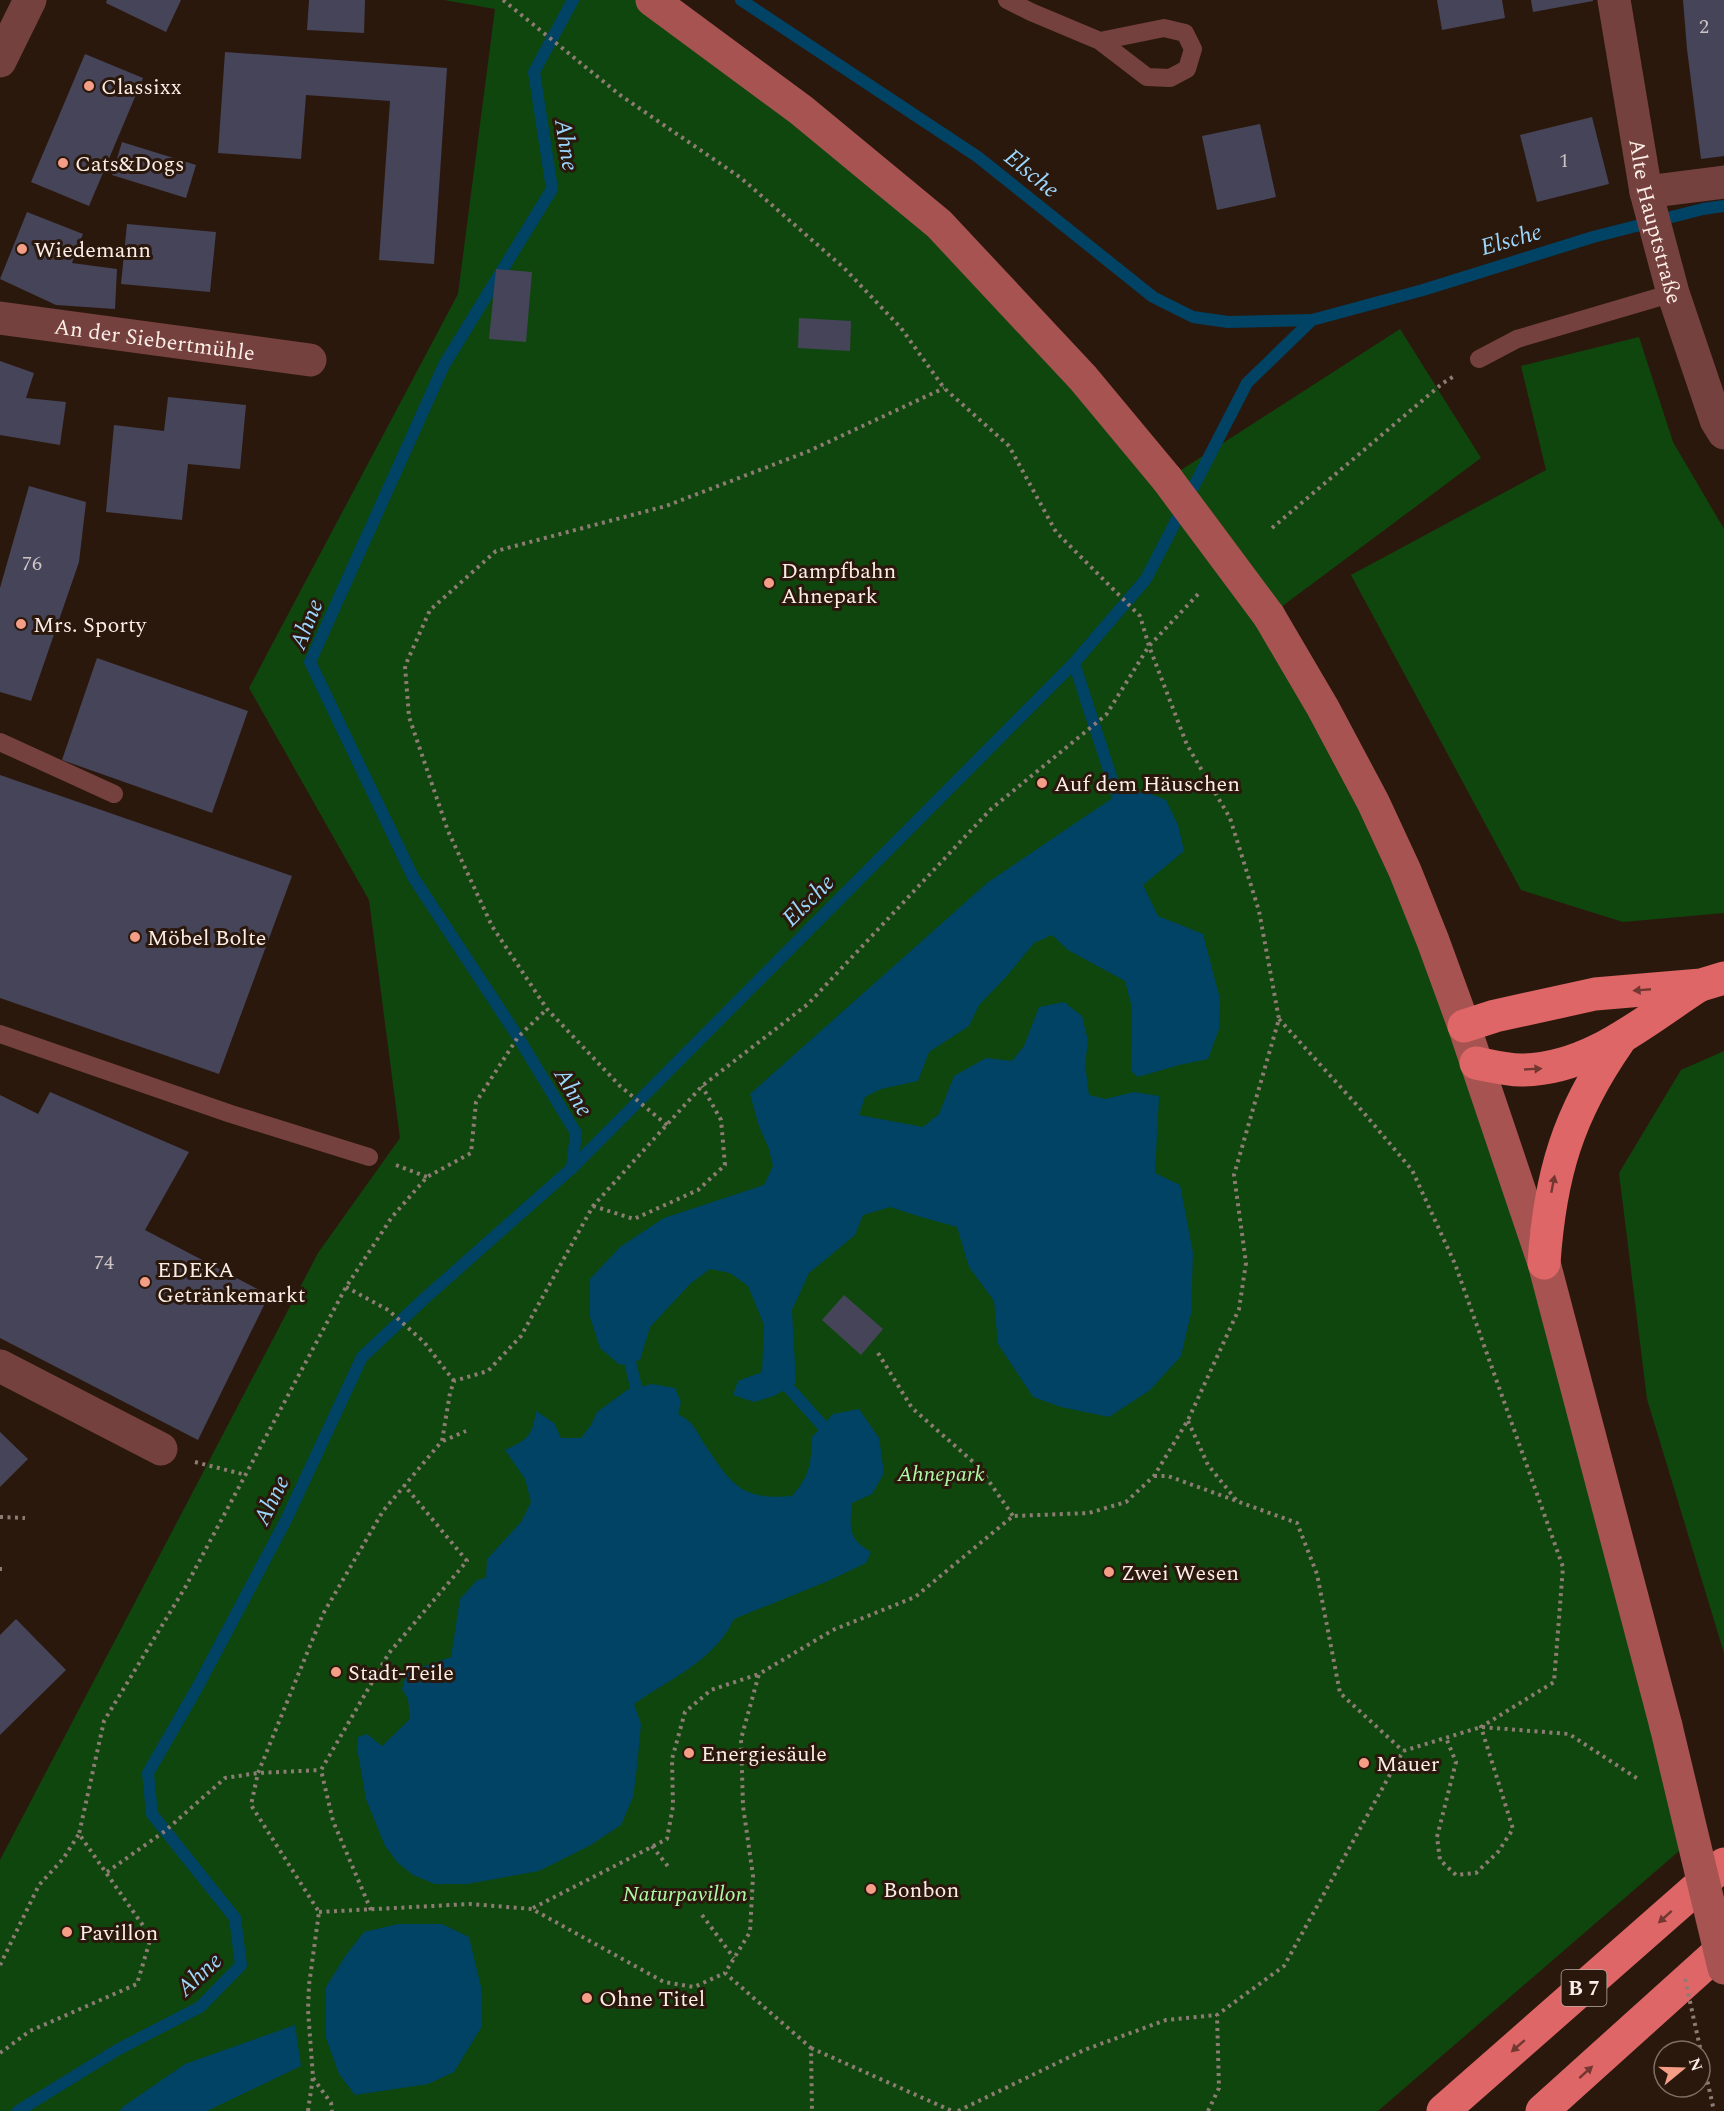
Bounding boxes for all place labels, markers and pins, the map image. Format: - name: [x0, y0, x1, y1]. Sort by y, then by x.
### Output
- place label: Classixx: [101, 71, 182, 104]
- marker: Classixx: [82, 79, 96, 93]
- place label: Cats&Dogs: [75, 148, 185, 181]
- marker: Cats&Dogs: [56, 156, 70, 170]
- place label: Wiedemann: [34, 234, 151, 267]
- marker: Wiedemann: [15, 242, 29, 256]
- place label: Dampfbahn Ahnepark: [781, 555, 896, 613]
- marker: Dampfbahn Ahnepark: [762, 576, 776, 590]
- place label: Mrs. Sporty: [33, 609, 148, 642]
- marker: Mrs. Sporty: [14, 617, 28, 631]
- place label: Auf dem Häuschen: [1054, 768, 1240, 801]
- marker: Auf dem Häuschen: [1035, 776, 1049, 790]
- place label: Möbel Bolte: [147, 922, 266, 955]
- marker: Möbel Bolte: [128, 930, 142, 944]
- place label: EDEKA Getränkemarkt: [157, 1254, 306, 1312]
- marker: EDEKA Getränkemarkt: [138, 1275, 152, 1289]
- place label: Zwei Wesen: [1121, 1557, 1239, 1590]
- marker: Zwei Wesen: [1102, 1565, 1116, 1579]
- place label: Stadt-Teile: [348, 1657, 454, 1690]
- marker: Stadt-Teile: [329, 1665, 343, 1679]
- place label: Energiesäule: [701, 1738, 827, 1771]
- marker: Energiesäule: [682, 1746, 696, 1760]
- place label: Mauer: [1376, 1748, 1440, 1781]
- marker: Mauer: [1357, 1756, 1371, 1770]
- place label: Bonbon: [883, 1874, 959, 1907]
- marker: Bonbon: [864, 1882, 878, 1896]
- place label: Pavillon: [79, 1917, 158, 1950]
- marker: Pavillon: [60, 1925, 74, 1939]
- place label: Ohne Titel: [599, 1983, 705, 2016]
- marker: Ohne Titel: [580, 1991, 594, 2005]

